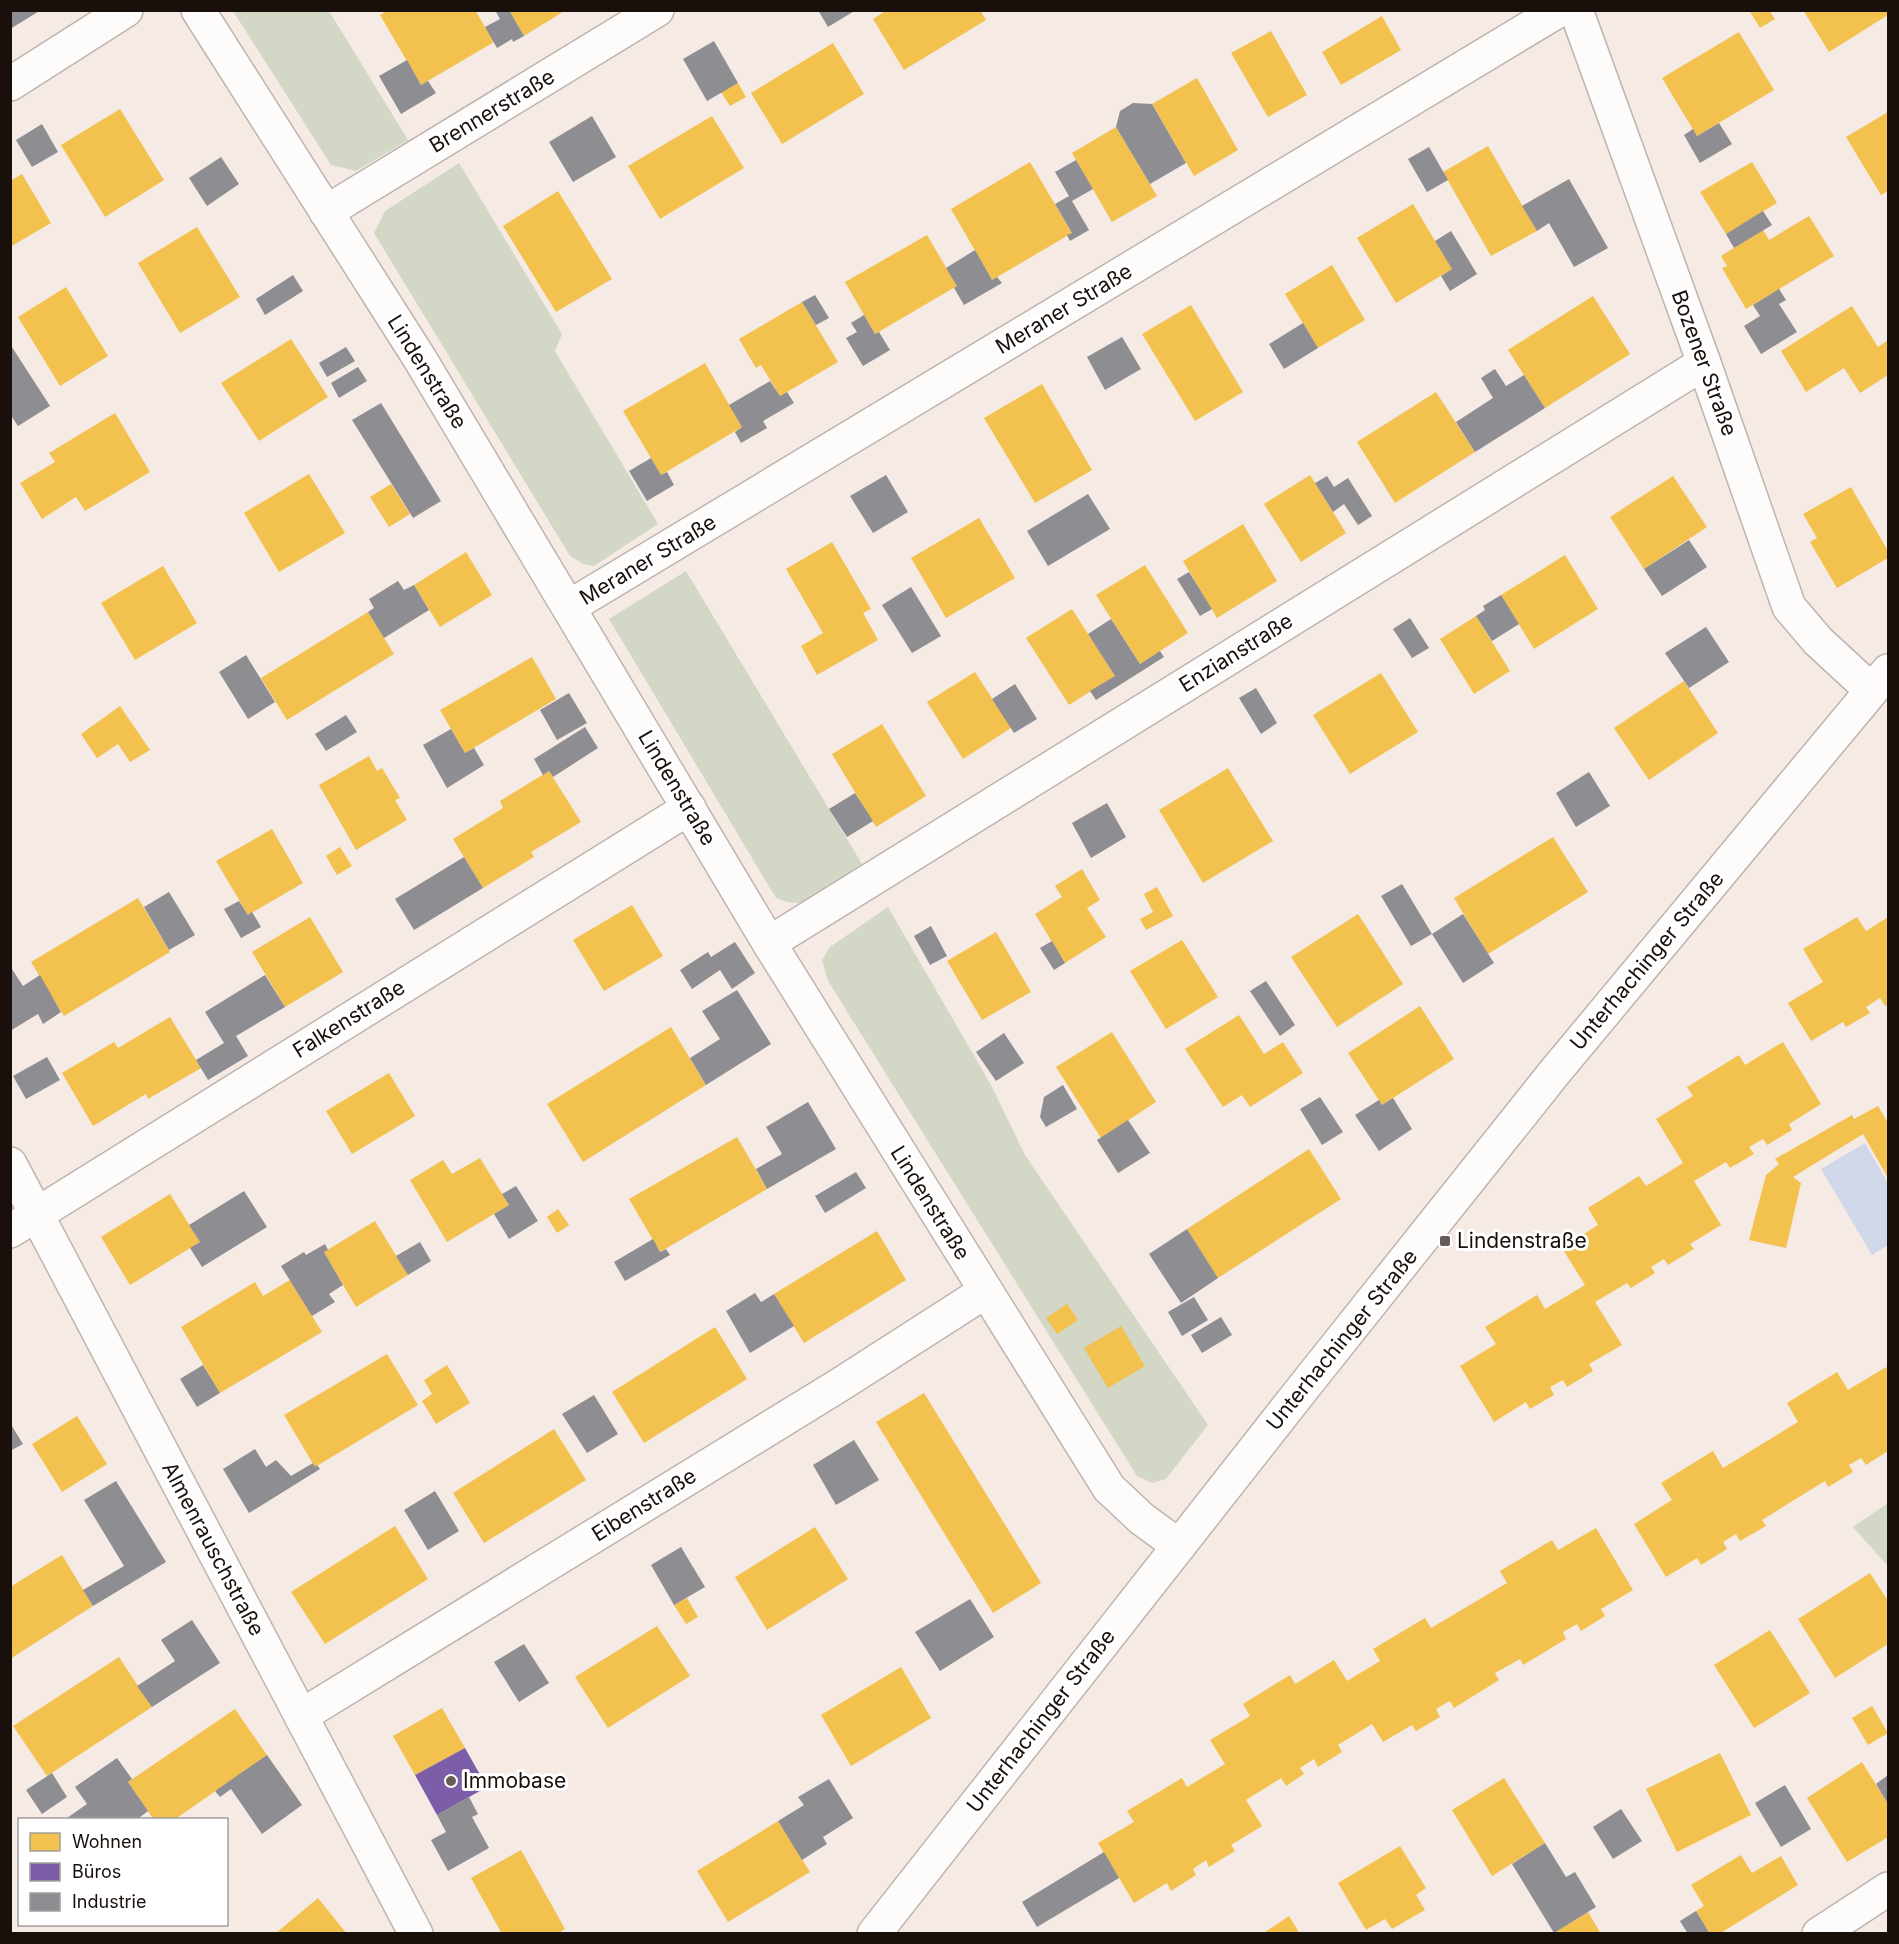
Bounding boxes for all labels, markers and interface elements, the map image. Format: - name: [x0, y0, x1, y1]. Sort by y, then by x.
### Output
- street label: Brennerstraße: [425, 63, 559, 158]
- street label: Meraner Straße: [991, 258, 1136, 359]
- street label: Bozener Straße: [1667, 287, 1742, 439]
- street label: Lindenstraße: [382, 310, 472, 433]
- street label: Meraner Straße: [575, 509, 720, 610]
- street label: Enzianstraße: [1175, 608, 1297, 697]
- street label: Lindenstraße: [633, 726, 722, 850]
- street label: Unterhachinger Straße: [1565, 866, 1729, 1055]
- street label: Falkenstraße: [288, 974, 409, 1063]
- street label: Lindenstraße: [885, 1141, 975, 1264]
- place label: Lindenstraße: [1457, 1228, 1587, 1253]
- marker: Lindenstraße: [1438, 1234, 1452, 1248]
- street label: Unterhachinger Straße: [1261, 1244, 1422, 1435]
- street label: Almenrauschstraße: [157, 1458, 270, 1640]
- street label: Eibenstraße: [587, 1463, 700, 1546]
- street label: Unterhachinger Straße: [961, 1624, 1120, 1817]
- place label: Immobase: [463, 1768, 566, 1793]
- marker: Immobase: [444, 1774, 458, 1788]
- legend: [18, 1818, 228, 1926]
- text: Wohnen: [72, 1831, 142, 1852]
- text: Büros: [72, 1861, 121, 1882]
- text: Industrie: [72, 1891, 146, 1912]

